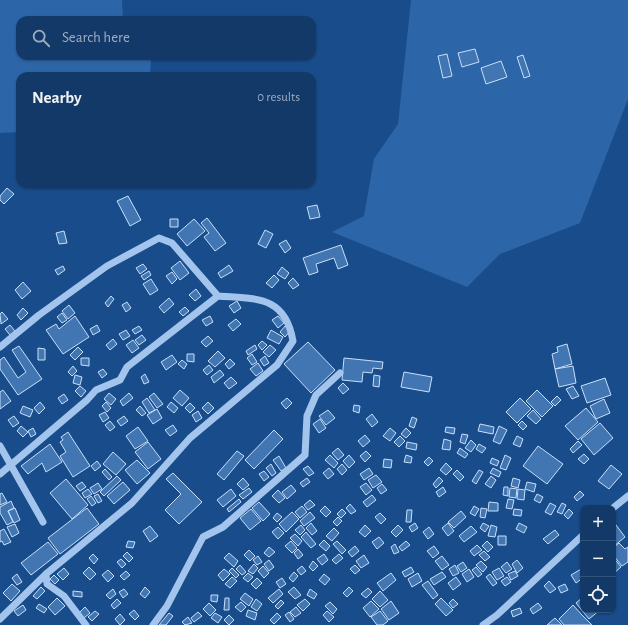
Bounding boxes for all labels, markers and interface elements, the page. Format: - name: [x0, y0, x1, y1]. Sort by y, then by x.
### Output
- search box: [16, 16, 316, 60]
- icon: search: [30, 27, 52, 49]
- text: Search here: [62, 30, 130, 45]
- text: Nearby: [32, 89, 82, 106]
- text: 0 results: [257, 91, 300, 104]
- map controls: [580, 505, 616, 613]
- button: +: [580, 505, 616, 541]
- button: −: [580, 541, 616, 577]
- button: locate: [580, 577, 616, 613]

